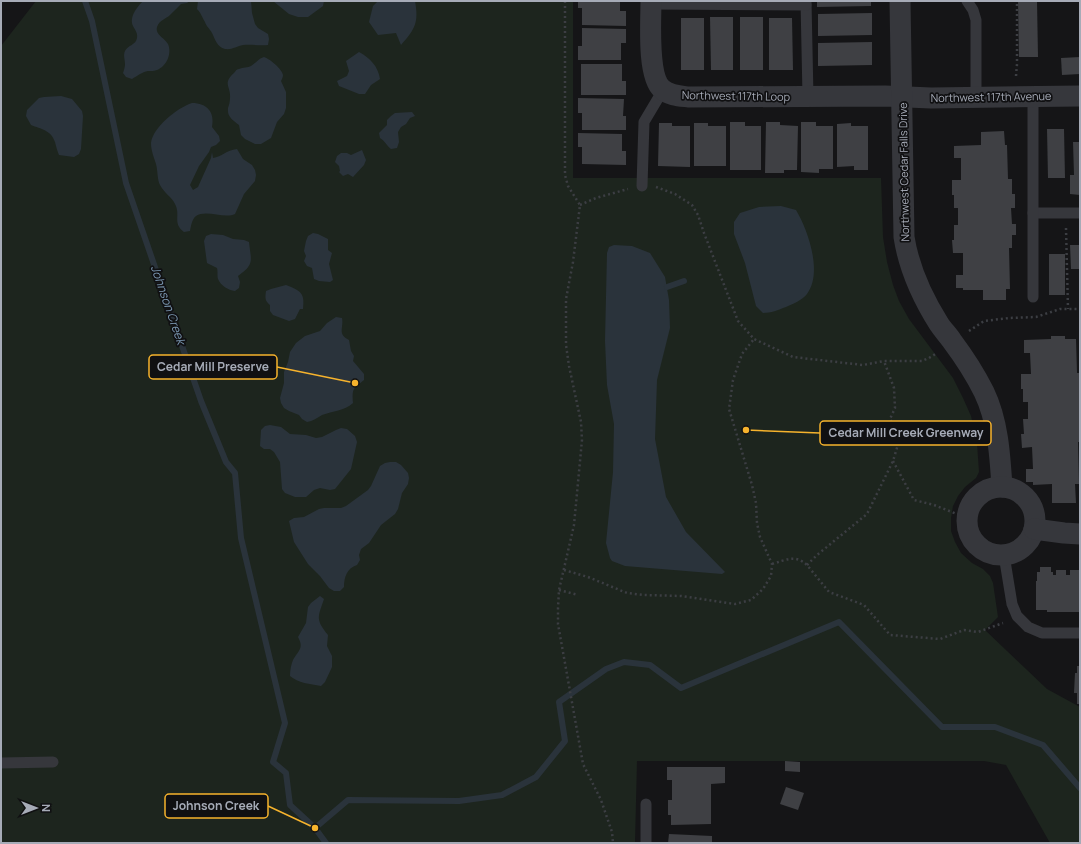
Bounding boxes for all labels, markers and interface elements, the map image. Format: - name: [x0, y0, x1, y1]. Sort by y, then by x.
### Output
- street label: Northwest 117th Loop: [682, 87, 791, 104]
- street label: Northwest 117th Avenue: [930, 88, 1052, 105]
- street label: Northwest Cedar Falls Drive: [895, 102, 912, 242]
- water label: Johnson Creek: [147, 263, 191, 349]
- callout: Cedar Mill Preserve: [149, 355, 277, 379]
- text: Cedar Mill Preserve: [157, 358, 269, 375]
- callout: Cedar Mill Creek Greenway: [820, 421, 991, 445]
- text: Cedar Mill Creek Greenway: [829, 424, 984, 441]
- north arrow: [16, 788, 56, 828]
- callout: Johnson Creek: [165, 794, 268, 818]
- text: Johnson Creek: [173, 797, 260, 814]
- text: N: [39, 804, 54, 812]

